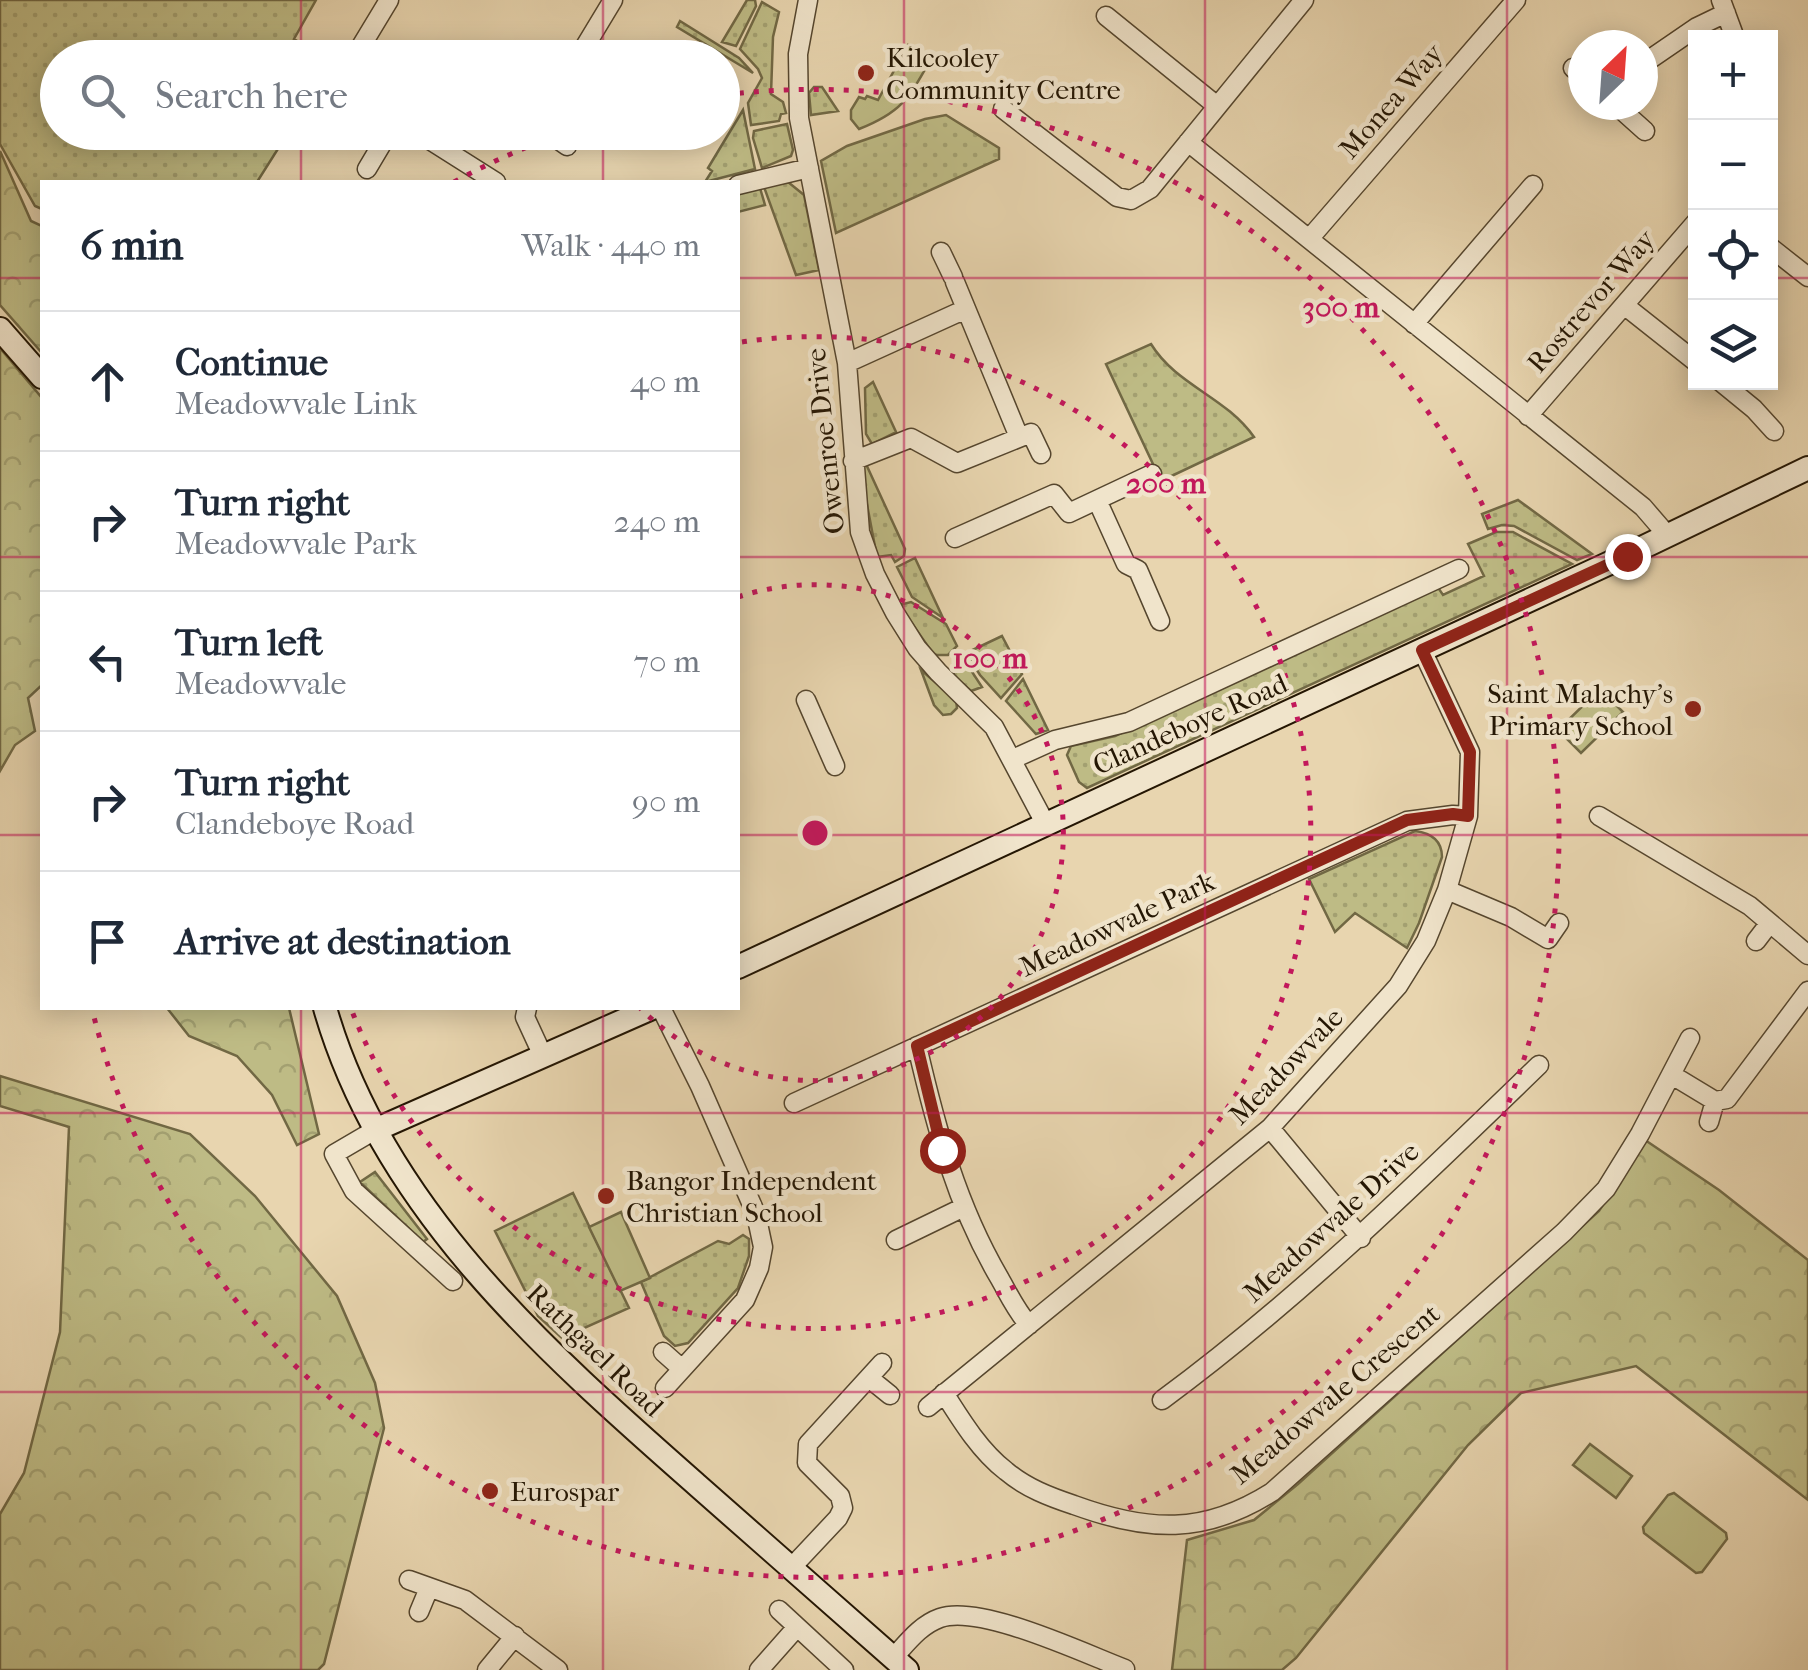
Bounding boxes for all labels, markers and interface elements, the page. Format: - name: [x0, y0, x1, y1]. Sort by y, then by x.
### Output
- north arrow: [1568, 30, 1658, 120]
- map controls: [1688, 30, 1778, 390]
- button: +: [1688, 30, 1778, 120]
- street label: Monea Way: [1332, 36, 1450, 165]
- search box: [40, 40, 740, 150]
- place label: Kilcooley Community Centre: [886, 41, 1121, 106]
- marker: Kilcooley Community Centre: [855, 62, 877, 84]
- icon: search: [75, 68, 130, 123]
- text: Search here: [155, 73, 348, 118]
- button: −: [1688, 120, 1778, 210]
- button: locate: [1688, 210, 1778, 300]
- text: 6 min: [80, 221, 183, 270]
- street label: Rostrevor Way: [1520, 222, 1663, 379]
- text: Walk · 440 m: [521, 227, 700, 264]
- text: 300 m: [1303, 290, 1380, 325]
- button: layers: [1688, 300, 1778, 390]
- text: Continue: [175, 340, 328, 385]
- street label: Owenroe Drive: [799, 346, 851, 536]
- icon: ahead: [80, 354, 135, 409]
- text: 40 m: [630, 363, 700, 400]
- text: Meadowvale Link: [175, 385, 417, 422]
- text: 200 m: [1126, 466, 1207, 501]
- text: Turn right: [175, 480, 350, 525]
- icon: right: [80, 494, 135, 549]
- text: 240 m: [614, 503, 700, 540]
- text: Meadowvale Park: [175, 525, 417, 562]
- route end: [1605, 534, 1651, 580]
- text: Turn left: [175, 620, 323, 665]
- icon: left: [80, 634, 135, 689]
- text: 100 m: [952, 641, 1029, 676]
- text: 70 m: [634, 643, 700, 680]
- text: Meadowvale: [175, 665, 346, 702]
- street label: Clandeboye Road: [1088, 666, 1293, 782]
- place label: Saint Malachy's Primary School: [1487, 677, 1673, 742]
- marker: Saint Malachy's Primary School: [1682, 698, 1704, 720]
- text: Turn right: [175, 760, 350, 805]
- icon: right: [80, 774, 135, 829]
- text: 90 m: [632, 783, 700, 820]
- text: Clandeboye Road: [175, 805, 414, 842]
- centre of rings: [797, 815, 833, 851]
- street label: Meadowvale Park: [1014, 864, 1220, 984]
- icon: arrive: [80, 914, 135, 969]
- text: Arrive at destination: [175, 919, 511, 964]
- street label: Meadowvale: [1222, 1001, 1350, 1131]
- route start: [920, 1128, 966, 1174]
- street label: Meadowvale Drive: [1237, 1135, 1425, 1309]
- place label: Bangor Independent Christian School: [626, 1164, 877, 1229]
- marker: Bangor Independent Christian School: [595, 1185, 617, 1207]
- street label: Rathgael Road: [520, 1277, 671, 1424]
- street label: Meadowvale Crescent: [1224, 1297, 1446, 1491]
- place label: Eurospar: [510, 1475, 619, 1508]
- marker: Eurospar: [479, 1480, 501, 1502]

